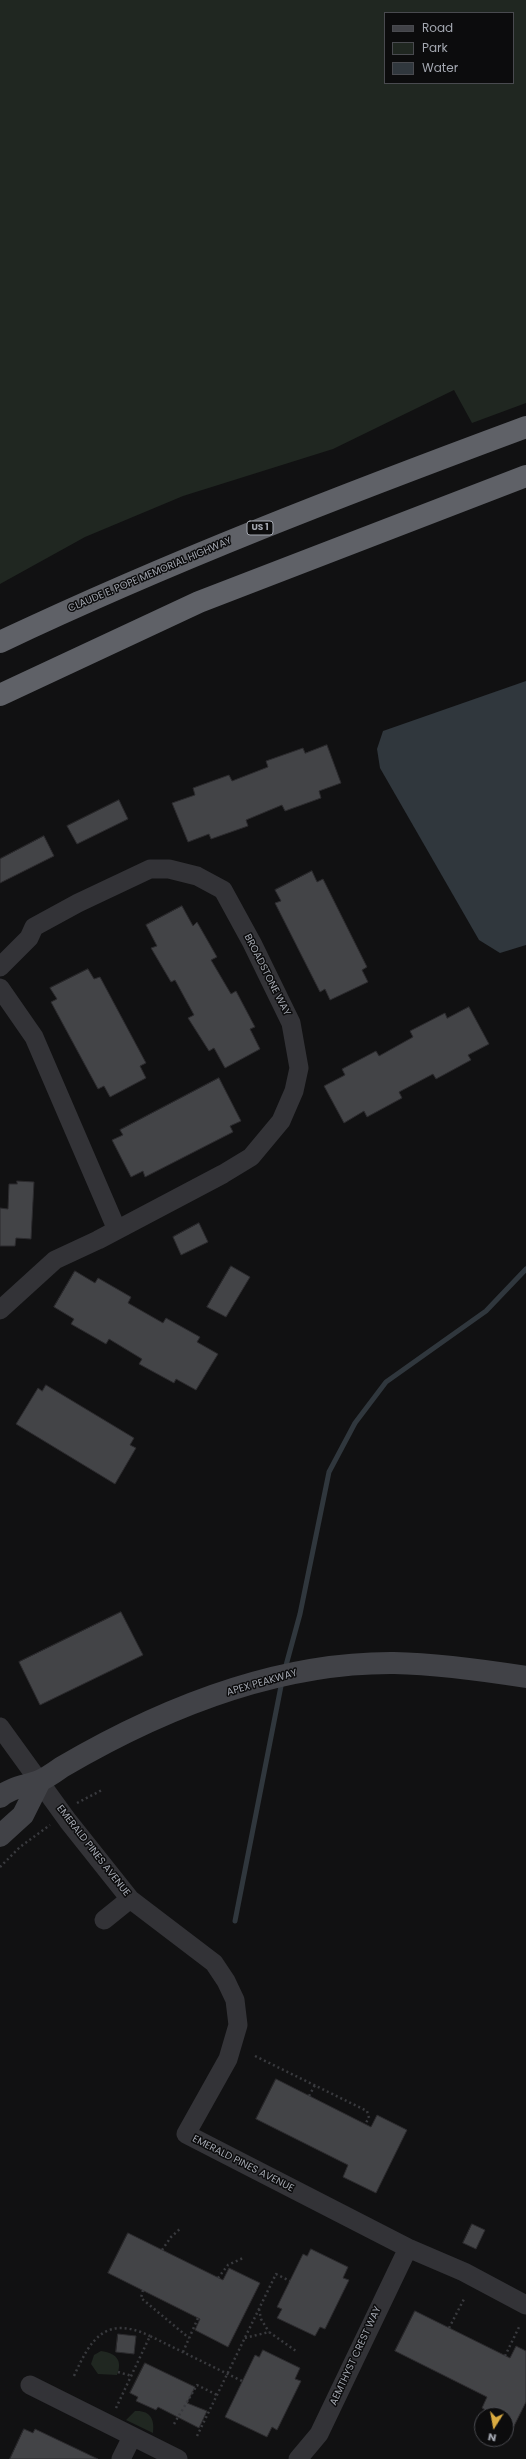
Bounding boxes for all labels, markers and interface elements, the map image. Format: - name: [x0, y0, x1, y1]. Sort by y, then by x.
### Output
- legend: [384, 12, 514, 84]
- text: Road: [422, 19, 453, 36]
- text: Park: [422, 39, 448, 56]
- text: Water: [422, 59, 458, 76]
- road number: US 1: [247, 521, 273, 535]
- street label: CLAUDE E. POPE MEMORIAL HIGHWAY: [66, 535, 234, 615]
- street label: BROADSTONE WAY: [241, 932, 293, 1018]
- street label: APEX PEAKWAY: [225, 1667, 299, 1699]
- street label: EMERALD PINES AVENUE: [54, 1803, 132, 1899]
- street label: EMERALD PINES AVENUE: [190, 2133, 296, 2195]
- street label: AEMTHYST CREST WAY: [328, 2305, 384, 2407]
- north arrow: [474, 2407, 514, 2447]
- text: N: [486, 2429, 497, 2446]

